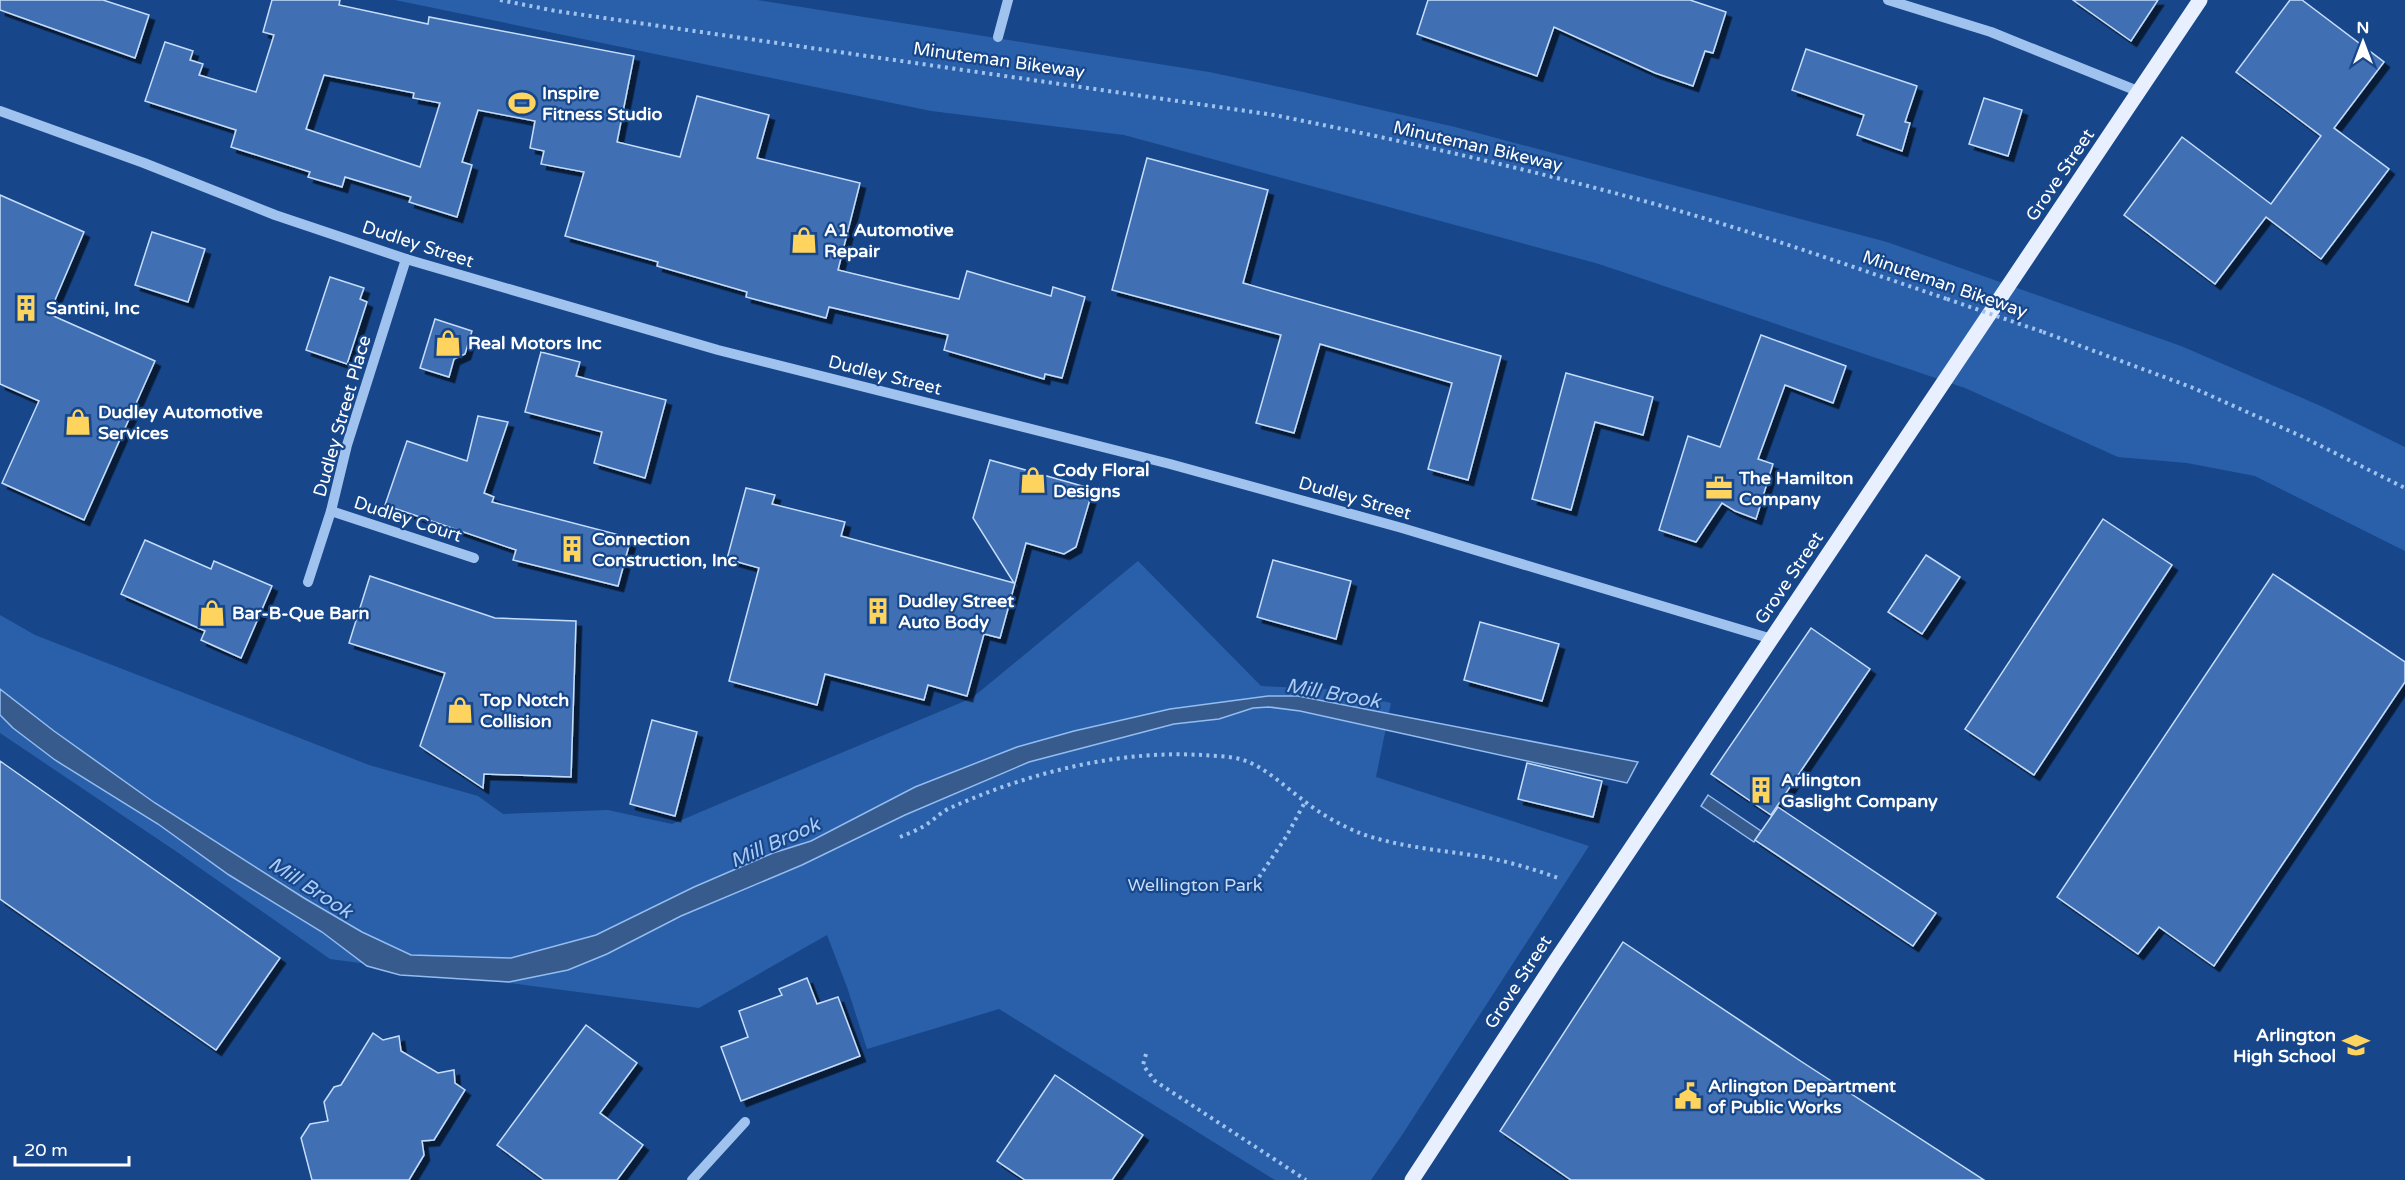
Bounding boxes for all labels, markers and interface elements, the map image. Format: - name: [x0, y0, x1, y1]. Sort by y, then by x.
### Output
- north arrow: [2333, 12, 2393, 72]
- text: N: [2357, 18, 2369, 38]
- street label: Minuteman Bikeway: [912, 37, 1087, 83]
- place label: Inspire Fitness Studio: [542, 82, 663, 125]
- sports icon: Inspire Fitness Studio: [507, 88, 537, 118]
- street label: Minuteman Bikeway: [1391, 116, 1565, 176]
- street label: Grove Street: [2021, 124, 2099, 225]
- street label: Dudley Street: [359, 216, 477, 272]
- place label: A1 Automotive Repair: [824, 219, 954, 262]
- shop icon: A1 Automotive Repair: [789, 225, 819, 255]
- street label: Minuteman Bikeway: [1860, 245, 2031, 323]
- building icon: Santini, Inc: [11, 293, 41, 323]
- place label: Santini, Inc: [46, 297, 140, 319]
- shop icon: Real Motors Inc: [433, 328, 463, 358]
- place label: Real Motors Inc: [468, 332, 602, 354]
- street label: Dudley Street Place: [308, 333, 376, 499]
- street label: Dudley Street: [826, 350, 944, 400]
- place label: Dudley Automotive Services: [98, 401, 263, 444]
- shop icon: Dudley Automotive Services: [63, 407, 93, 437]
- place label: Cody Floral Designs: [1053, 459, 1150, 502]
- shop icon: Cody Floral Designs: [1018, 465, 1048, 495]
- place label: The Hamilton Company: [1738, 467, 1854, 510]
- street label: Dudley Street: [1296, 471, 1414, 525]
- office icon: The Hamilton Company: [1704, 473, 1734, 503]
- street label: Dudley Court: [351, 491, 465, 547]
- street label: Grove Street: [1750, 527, 1828, 628]
- place label: Connection Construction, Inc: [592, 528, 738, 571]
- building icon: Connection Construction, Inc: [557, 534, 587, 564]
- place label: Dudley Street Auto Body: [898, 590, 1014, 633]
- building icon: Dudley Street Auto Body: [863, 596, 893, 626]
- shop icon: Bar-B-Que Barn: [197, 598, 227, 628]
- place label: Bar-B-Que Barn: [232, 602, 369, 624]
- water label: Mill Brook: [1284, 674, 1384, 714]
- place label: Top Notch Collision: [479, 689, 569, 732]
- shop icon: Top Notch Collision: [445, 695, 475, 725]
- place label: Arlington Gaslight Company: [1781, 769, 1938, 812]
- building icon: Arlington Gaslight Company: [1746, 775, 1776, 805]
- water label: Mill Brook: [726, 812, 825, 873]
- water label: Mill Brook: [263, 852, 358, 925]
- park label: Wellington Park: [1127, 874, 1263, 896]
- street label: Grove Street: [1480, 931, 1556, 1033]
- place label: Arlington High School: [2233, 1024, 2336, 1067]
- school or university icon: Arlington High School: [2341, 1030, 2371, 1060]
- place label: Arlington Department of Public Works: [1708, 1075, 1896, 1118]
- public building icon: Arlington Department of Public Works: [1673, 1081, 1703, 1111]
- scale bar: [15, 1129, 129, 1167]
- text: 20 m: [24, 1139, 68, 1161]

